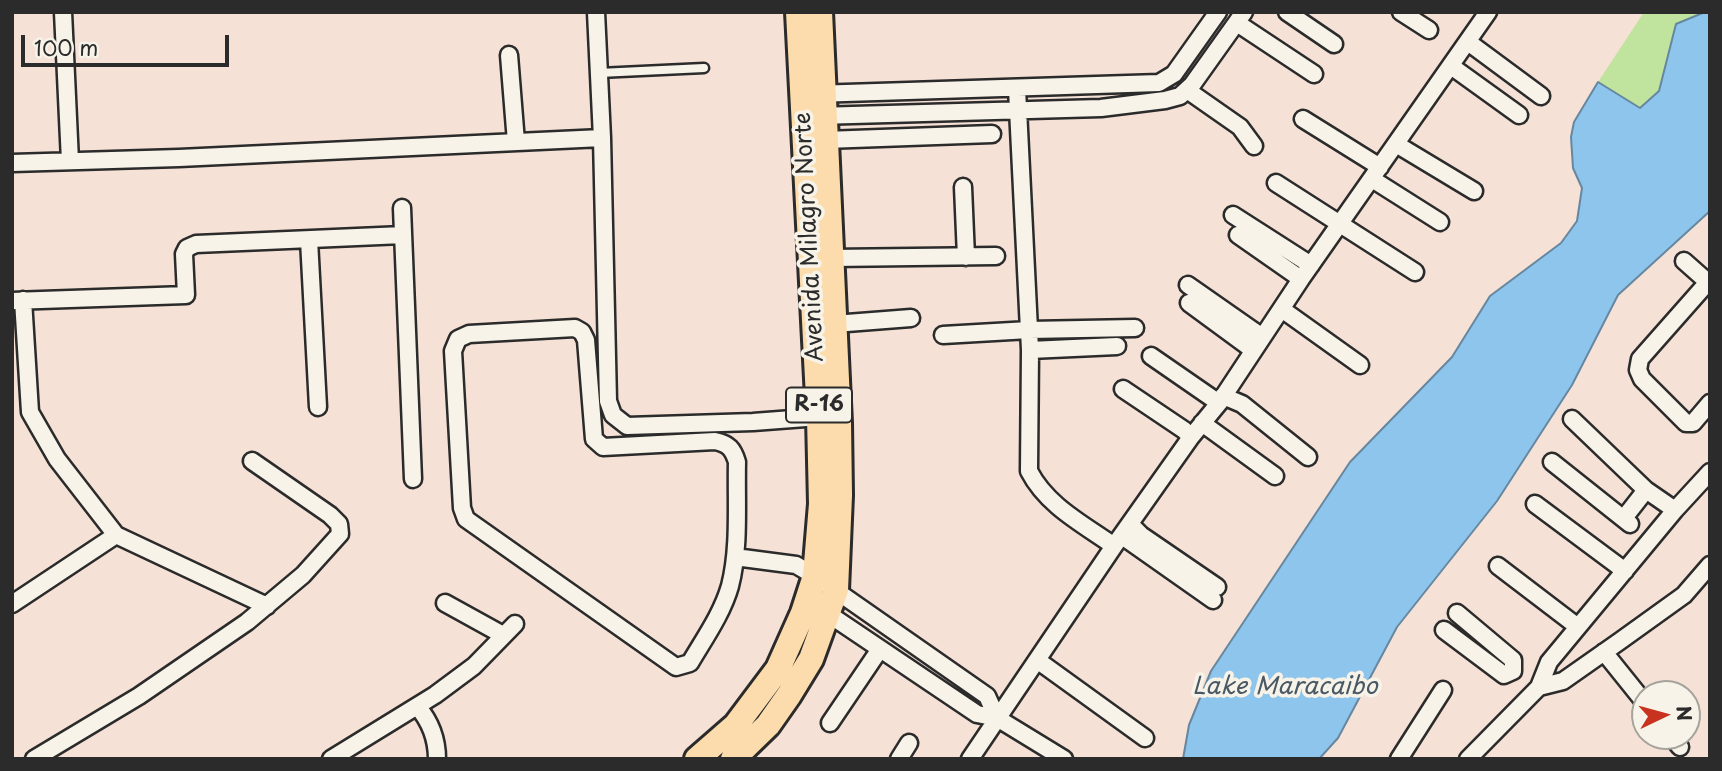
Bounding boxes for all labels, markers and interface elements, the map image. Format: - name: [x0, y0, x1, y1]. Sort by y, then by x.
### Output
- scale bar: [24, 21, 233, 65]
- text: 100 m: [34, 31, 98, 63]
- street label: Avenida Milagro Norte: [790, 111, 830, 363]
- road number: R-16: [786, 388, 852, 422]
- water label: Lake Maracaibo: [1192, 673, 1378, 701]
- north arrow: [1631, 680, 1701, 750]
- text: N: [1670, 705, 1700, 722]

